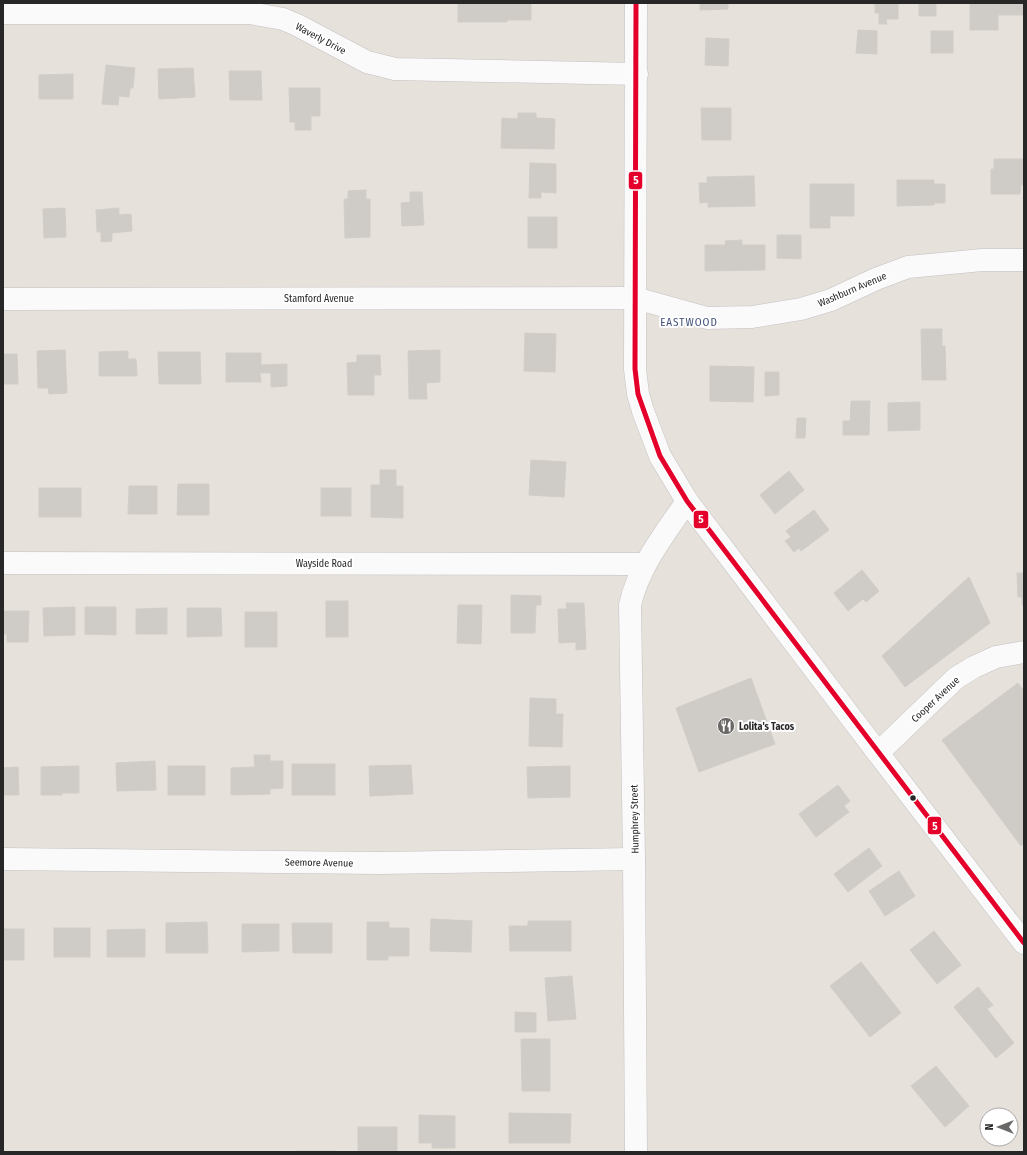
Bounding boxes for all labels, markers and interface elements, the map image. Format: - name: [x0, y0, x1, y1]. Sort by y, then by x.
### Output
- street label: Waverly Drive: [293, 21, 348, 57]
- line badge: 5: [628, 171, 643, 190]
- text: 5: [633, 174, 639, 187]
- street label: Washburn Avenue: [816, 270, 889, 310]
- street label: Stamford Avenue: [284, 293, 354, 305]
- district label: EASTWOOD: [660, 316, 718, 329]
- line badge: 5: [693, 510, 709, 529]
- text: 5: [698, 513, 704, 526]
- street label: Wayside Road: [296, 558, 352, 570]
- street label: Cooper Avenue: [909, 674, 962, 725]
- restaurant icon: Lolita's Tacos: [716, 716, 736, 736]
- place label: Lolita's Tacos: [739, 721, 795, 733]
- street label: Humphrey Street: [628, 784, 642, 854]
- unlabelled marker: [908, 793, 918, 803]
- line badge: 5: [927, 816, 942, 835]
- text: 5: [932, 820, 938, 833]
- street label: Seemore Avenue: [285, 856, 353, 870]
- north arrow: [979, 1107, 1019, 1147]
- text: N: [983, 1124, 996, 1130]

